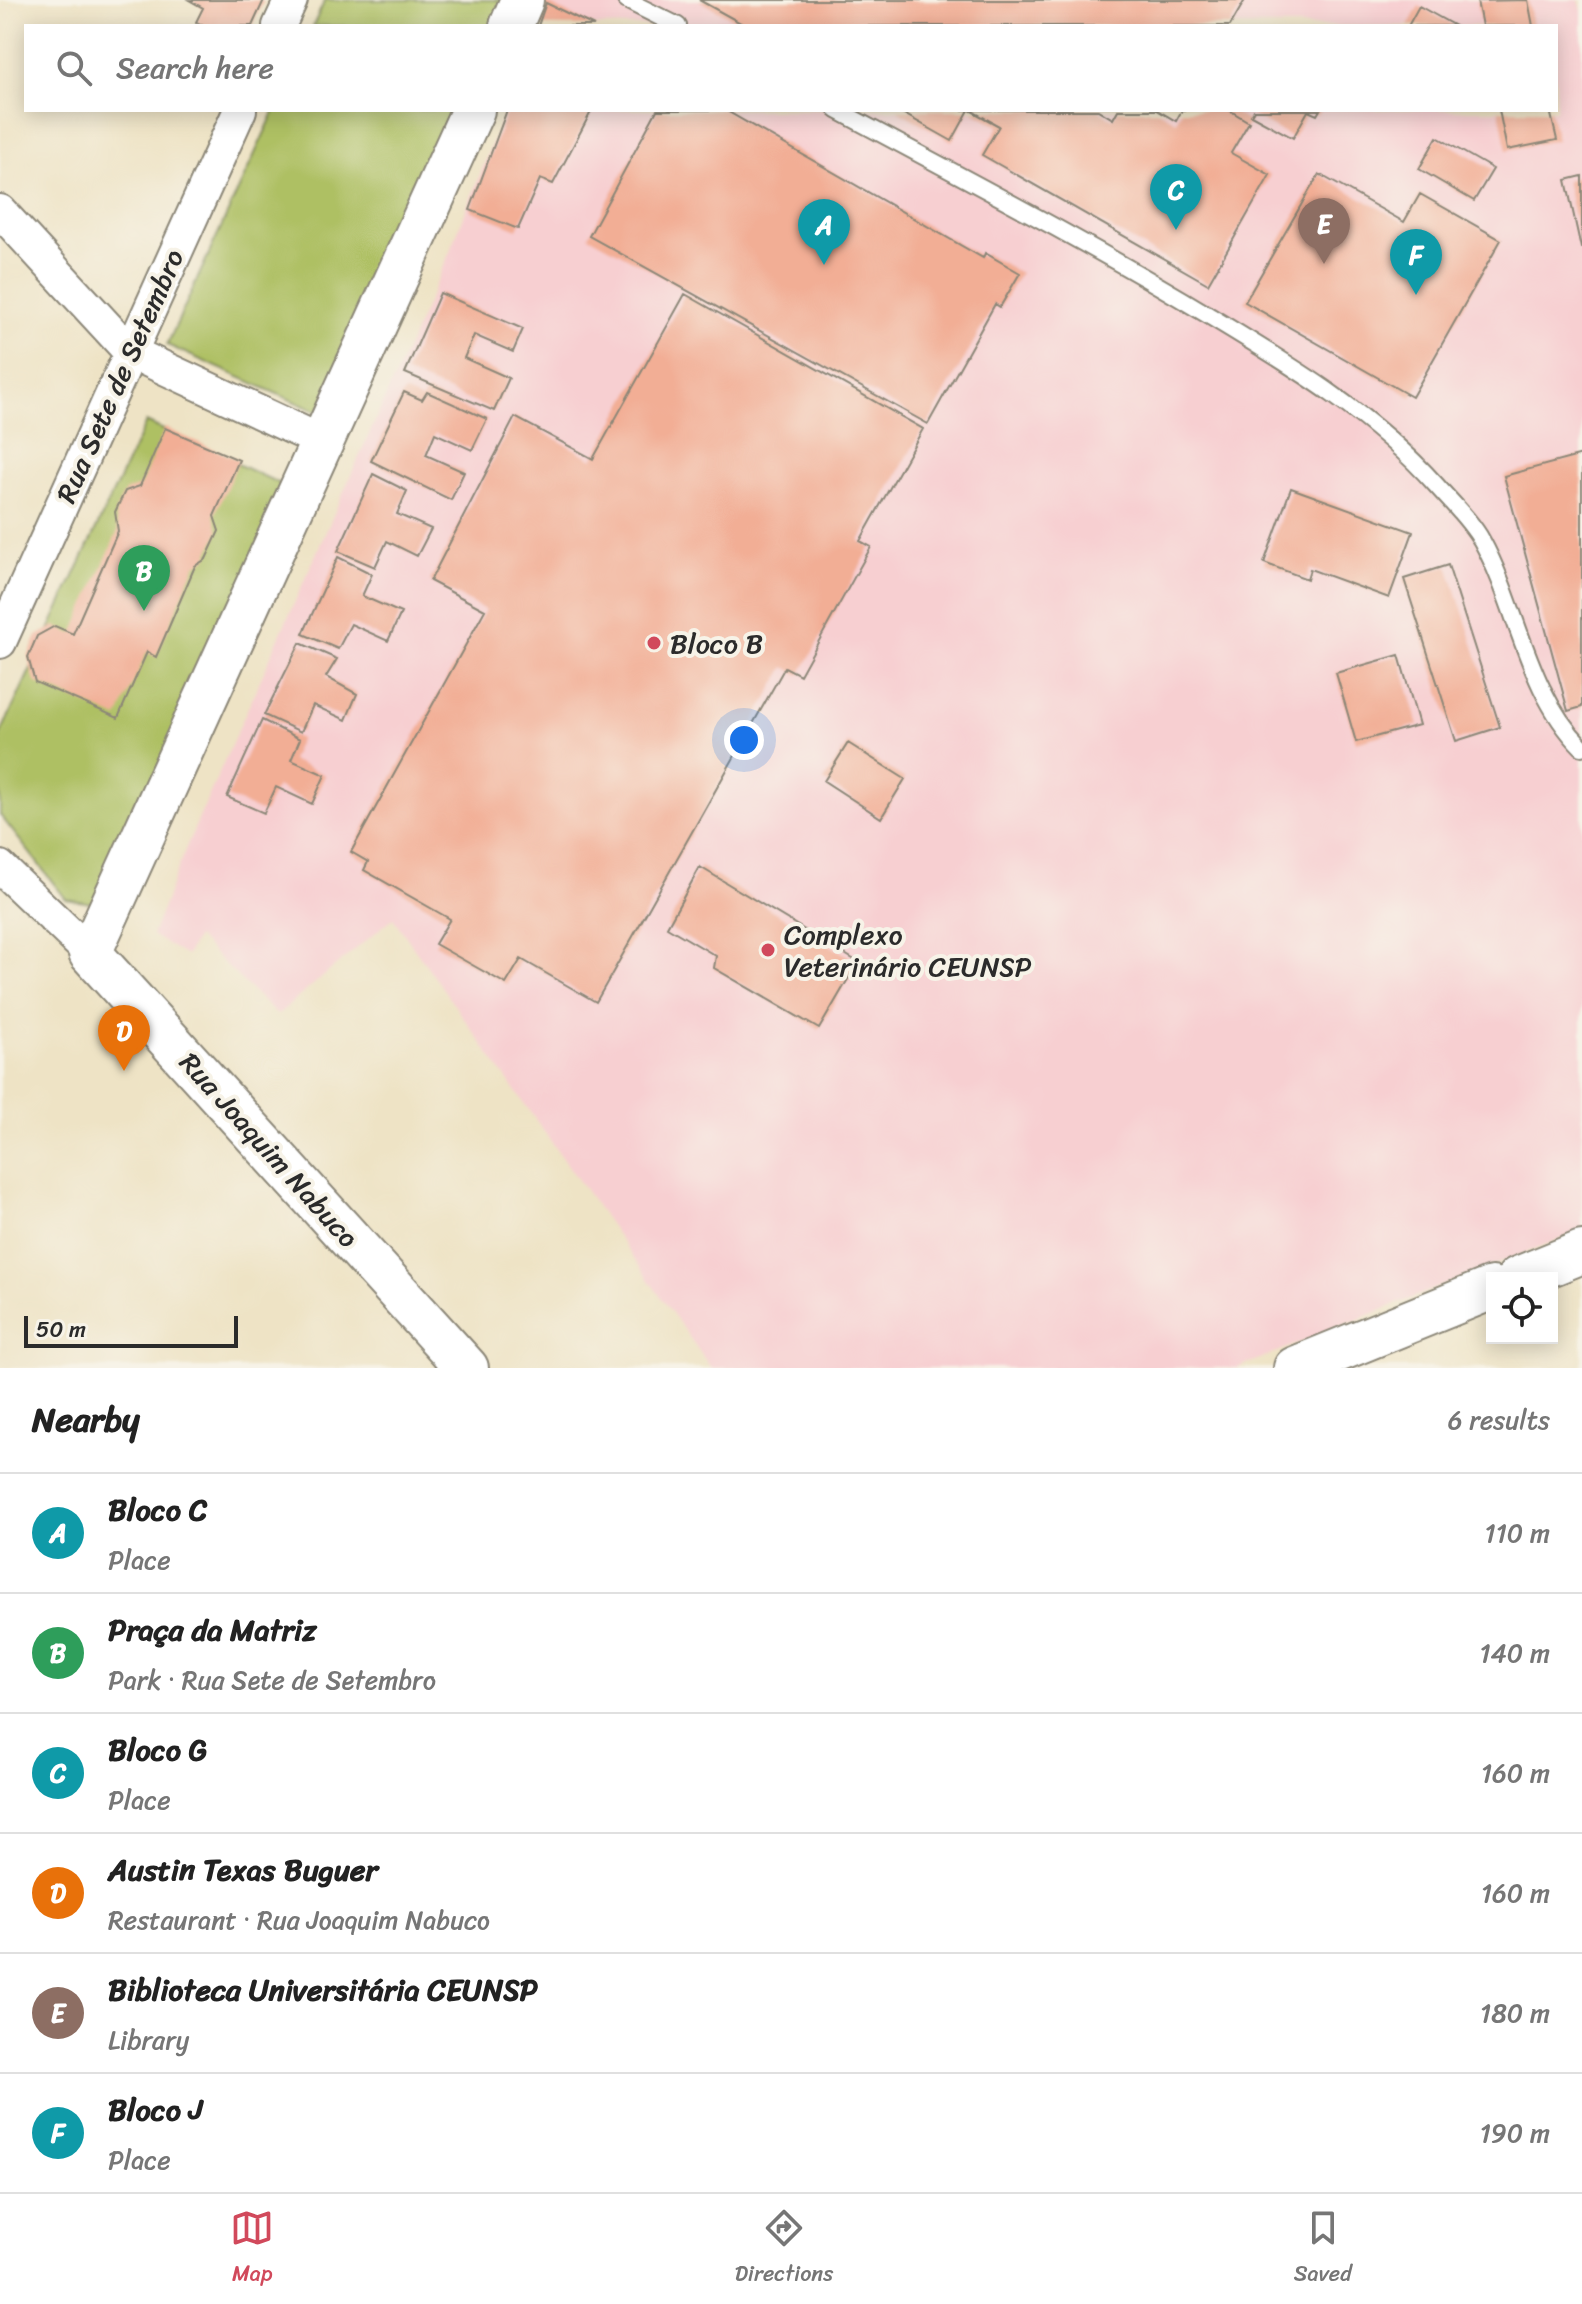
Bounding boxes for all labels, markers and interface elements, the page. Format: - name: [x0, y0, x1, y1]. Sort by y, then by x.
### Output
- search box: [24, 24, 1558, 112]
- text: Search here: [116, 41, 274, 95]
- icon: search: [52, 46, 96, 90]
- pin: C: [1150, 164, 1202, 230]
- pin: E: [1298, 198, 1350, 264]
- pin: A: [798, 199, 850, 265]
- pin: F: [1390, 229, 1442, 295]
- street label: Rua Sete de Setembro: [42, 241, 198, 511]
- pin: B: [118, 545, 170, 611]
- place label: Bloco B: [670, 619, 763, 668]
- marker: Bloco B: [645, 634, 663, 652]
- your location: [724, 720, 764, 760]
- place label: Complexo Veterinário CEUNSP: [784, 910, 1032, 991]
- marker: Complexo Veterinário CEUNSP: [759, 941, 777, 959]
- pin: D: [98, 1005, 150, 1071]
- street label: Rua Joaquim Nabuco: [167, 1040, 371, 1260]
- map controls: [1486, 1272, 1558, 1344]
- button: locate: [1486, 1272, 1558, 1344]
- text: 50 m: [36, 1310, 86, 1349]
- scale bar: [24, 1312, 238, 1348]
- text: Nearby: [32, 1390, 140, 1450]
- text: 6 results: [1448, 1397, 1550, 1443]
- text: Bloco C: [108, 1483, 207, 1537]
- text: A: [49, 1510, 67, 1556]
- text: 110 m: [1485, 1510, 1550, 1556]
- text: Place: [108, 1537, 171, 1583]
- text: Praça da Matriz: [108, 1603, 317, 1657]
- text: B: [50, 1630, 66, 1676]
- text: 140 m: [1479, 1630, 1550, 1676]
- text: Park · Rua Sete de Setembro: [108, 1657, 436, 1703]
- text: Bloco G: [108, 1723, 207, 1777]
- text: C: [50, 1750, 66, 1796]
- text: 160 m: [1481, 1750, 1550, 1796]
- text: Place: [108, 1777, 171, 1823]
- text: Austin Texas Buguer: [108, 1843, 378, 1897]
- text: D: [50, 1870, 66, 1916]
- text: 160 m: [1481, 1870, 1550, 1916]
- text: Restaurant · Rua Joaquim Nabuco: [108, 1897, 490, 1943]
- text: Biblioteca Universitária CEUNSP: [108, 1963, 538, 2017]
- text: E: [51, 1990, 65, 2036]
- text: 180 m: [1480, 1990, 1550, 2036]
- text: Library: [108, 2017, 189, 2063]
- text: Bloco J: [108, 2083, 203, 2137]
- text: F: [51, 2110, 65, 2156]
- text: 190 m: [1480, 2110, 1550, 2156]
- text: Place: [108, 2137, 171, 2183]
- tab: Map: [230, 2206, 274, 2293]
- tab: Directions: [735, 2206, 833, 2293]
- tab: Saved: [1294, 2206, 1352, 2293]

